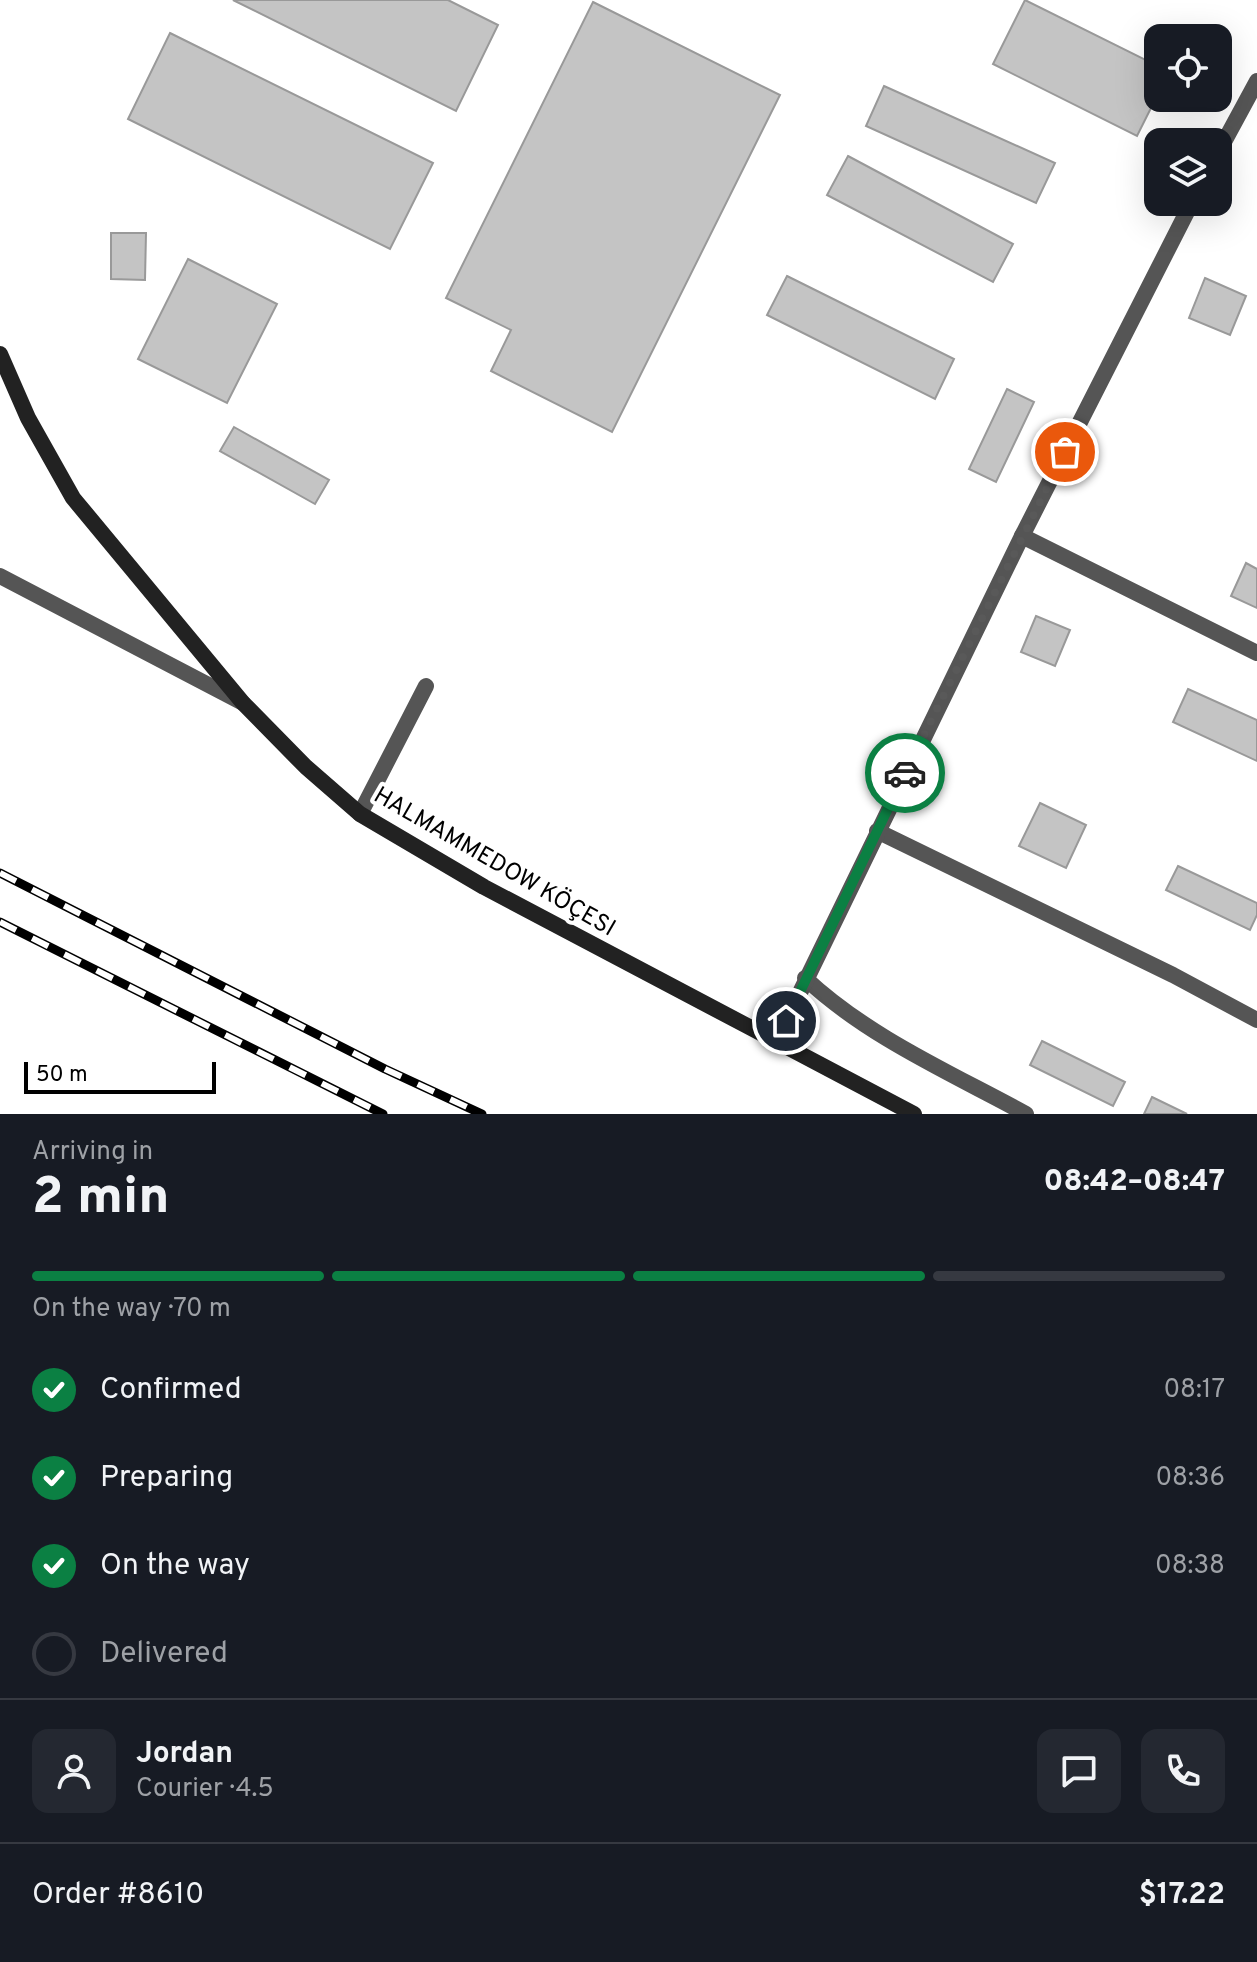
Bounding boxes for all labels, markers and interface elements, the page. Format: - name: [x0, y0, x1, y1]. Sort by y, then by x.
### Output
- map controls: [1144, 24, 1232, 216]
- button: locate: [1144, 24, 1232, 112]
- button: layers: [1144, 128, 1232, 216]
- pin: [1031, 418, 1099, 486]
- icon: bag: [1043, 430, 1087, 474]
- courier: [865, 733, 945, 813]
- icon: car: [883, 751, 927, 795]
- street label: HALMAMMEDOW KÖÇESI: [368, 779, 621, 944]
- pin: [752, 987, 820, 1055]
- icon: home: [764, 999, 808, 1043]
- scale bar: [24, 1058, 216, 1094]
- text: 50 m: [36, 1062, 88, 1089]
- text: Arriving in: [32, 1136, 153, 1169]
- text: 08:42–08:47: [1044, 1164, 1225, 1201]
- text: 2 min: [32, 1166, 170, 1232]
- text: On the way · 70 m: [32, 1293, 231, 1326]
- icon: check: [32, 1368, 76, 1412]
- text: Confirmed: [100, 1372, 242, 1409]
- text: 08:17: [1163, 1374, 1225, 1407]
- icon: check: [32, 1456, 76, 1500]
- text: Preparing: [100, 1460, 233, 1497]
- text: 08:36: [1155, 1462, 1225, 1495]
- icon: check: [32, 1544, 76, 1588]
- text: On the way: [100, 1548, 250, 1585]
- text: 08:38: [1155, 1550, 1225, 1583]
- text: Delivered: [100, 1636, 228, 1673]
- button: person: [32, 1729, 116, 1813]
- button: chat: [1037, 1729, 1121, 1813]
- button: phone: [1141, 1729, 1225, 1813]
- text: Jordan: [136, 1736, 233, 1773]
- text: Courier · 4.5: [136, 1773, 274, 1806]
- text: Order #8610: [32, 1877, 204, 1914]
- text: $17.22: [1139, 1877, 1225, 1914]

